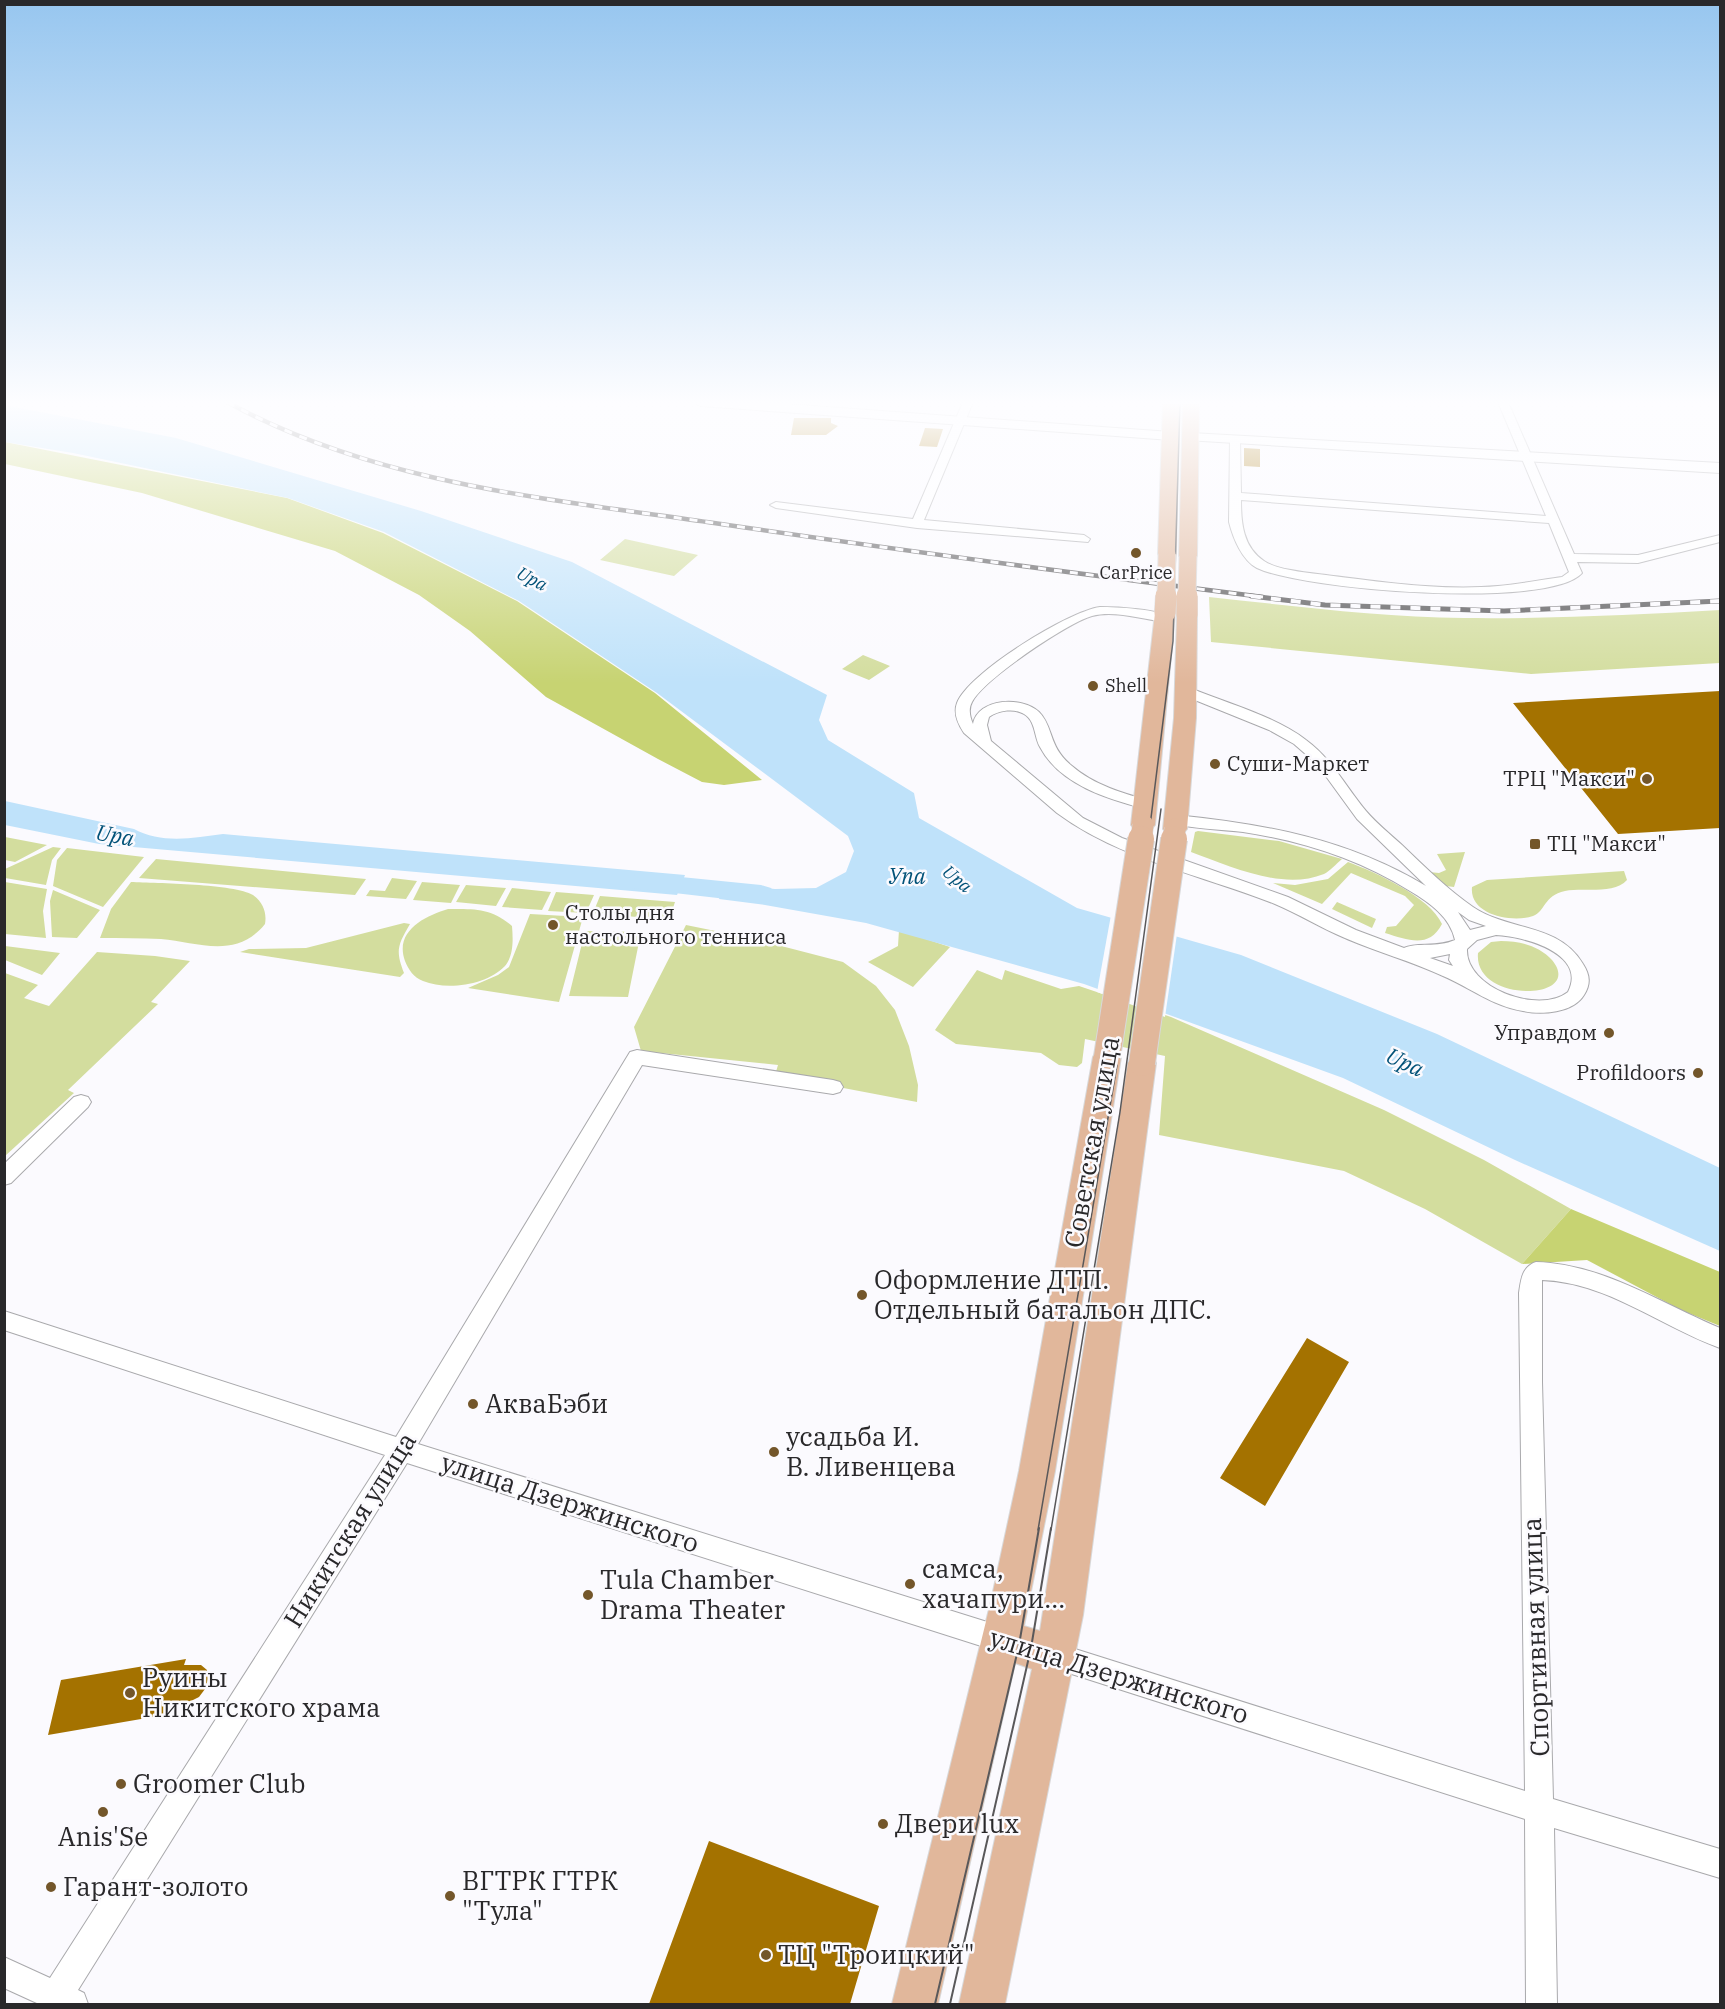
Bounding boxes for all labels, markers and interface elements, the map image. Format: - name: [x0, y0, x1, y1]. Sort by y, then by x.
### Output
- marker: CarPrice: [1129, 546, 1143, 560]
- water label: Upa: [513, 561, 552, 596]
- place label: CarPrice: [1100, 561, 1172, 584]
- place label: Shell: [1105, 674, 1147, 697]
- marker: Shell: [1086, 679, 1100, 693]
- place label: Суши-Маркет: [1227, 749, 1369, 777]
- marker: Суши-Маркет: [1208, 757, 1222, 771]
- place label: ТРЦ "Макси": [1503, 764, 1635, 792]
- marker: ТРЦ "Макси": [1640, 772, 1654, 786]
- water label: Upa: [94, 817, 137, 852]
- place label: ТЦ "Макси": [1547, 829, 1666, 857]
- marker: ТЦ "Макси": [1528, 837, 1542, 851]
- water label: Upa: [938, 860, 977, 898]
- water label: Упа: [888, 861, 926, 890]
- place label: Cтолы дня настольного тенниса: [565, 898, 787, 950]
- marker: Cтолы дня настольного тенниса: [546, 918, 560, 932]
- place label: Управдом: [1494, 1018, 1597, 1046]
- marker: Управдом: [1602, 1026, 1616, 1040]
- street label: Советская улица: [1056, 1033, 1126, 1250]
- water label: Upa: [1382, 1040, 1429, 1083]
- place label: Profildoors: [1576, 1058, 1686, 1086]
- marker: Profildoors: [1691, 1066, 1705, 1080]
- place label: Оформление ДТП. Отдельный батальон ДПС.: [874, 1262, 1212, 1326]
- marker: Оформление ДТП. Отдельный батальон ДПС.: [855, 1288, 869, 1302]
- place label: АкваБэби: [485, 1386, 608, 1420]
- marker: АкваБэби: [466, 1397, 480, 1411]
- place label: усадьба И. В. Ливенцева: [786, 1419, 956, 1483]
- street label: Никитская улица: [275, 1425, 423, 1634]
- street label: улица Дзержинского: [437, 1444, 703, 1560]
- marker: усадьба И. В. Ливенцева: [767, 1445, 781, 1459]
- street label: Спортивная улица: [1514, 1517, 1556, 1757]
- place label: самса, хачапури...: [922, 1551, 1065, 1615]
- place label: Tula Chamber Drama Theater: [600, 1562, 785, 1626]
- marker: самса, хачапури...: [903, 1577, 917, 1591]
- marker: Tula Chamber Drama Theater: [581, 1588, 595, 1602]
- street label: улица Дзержинского: [986, 1619, 1253, 1731]
- place label: Руины Никитского храма: [142, 1660, 380, 1724]
- marker: Руины Никитского храма: [123, 1686, 137, 1700]
- place label: Groomer Club: [133, 1766, 305, 1800]
- marker: Groomer Club: [114, 1777, 128, 1791]
- marker: Anis'Se: [96, 1805, 110, 1819]
- place label: Двери lux: [895, 1806, 1019, 1840]
- marker: Двери lux: [876, 1817, 890, 1831]
- place label: Anis'Se: [58, 1819, 148, 1853]
- place label: ВГТРК ГТРК "Тула": [462, 1863, 618, 1927]
- place label: Гарант-золото: [63, 1869, 248, 1903]
- marker: Гарант-золото: [44, 1880, 58, 1894]
- marker: ВГТРК ГТРК "Тула": [443, 1889, 457, 1903]
- place label: ТЦ "Троицкий": [778, 1937, 975, 1971]
- marker: ТЦ "Троицкий": [759, 1948, 773, 1962]

